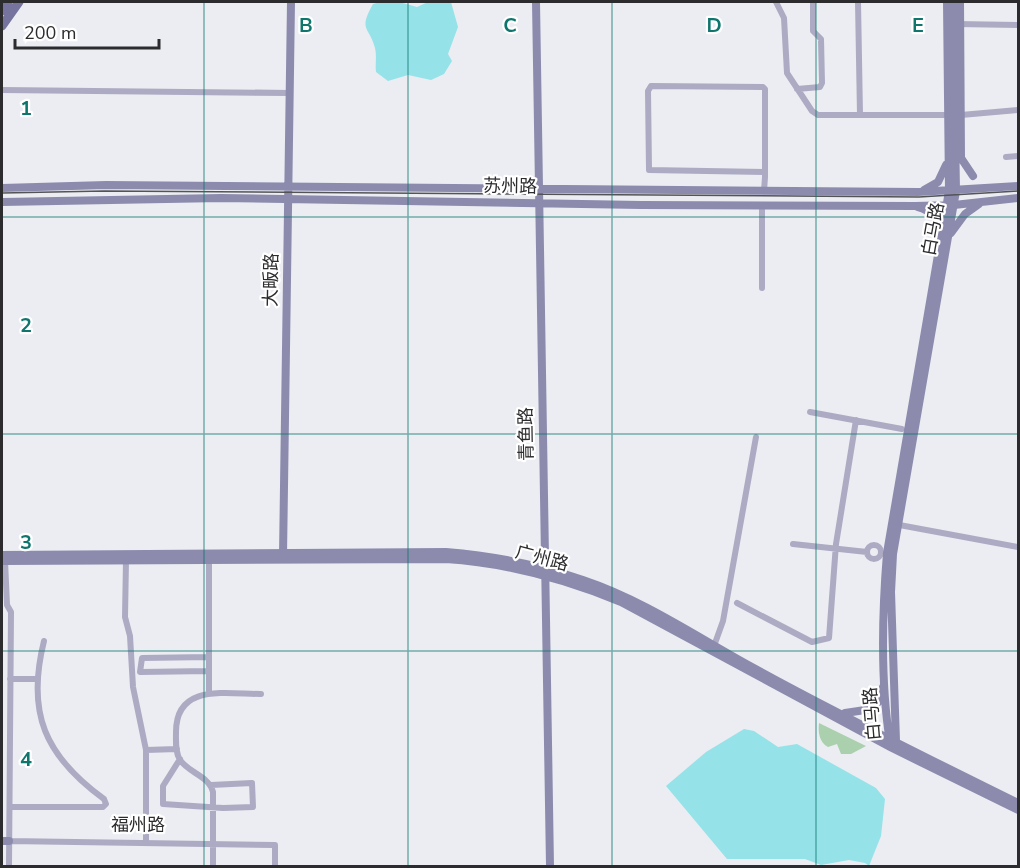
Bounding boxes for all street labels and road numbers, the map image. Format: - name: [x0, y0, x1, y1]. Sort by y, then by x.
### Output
- street label: 苏州路: [483, 174, 537, 198]
- street label: 白马路: [916, 200, 950, 258]
- street label: 大畈路: [259, 253, 283, 307]
- street label: 青鱼路: [514, 407, 538, 461]
- street label: 广州路: [513, 539, 571, 577]
- street label: 白马路: [858, 686, 886, 742]
- street label: 福州路: [111, 813, 165, 837]

